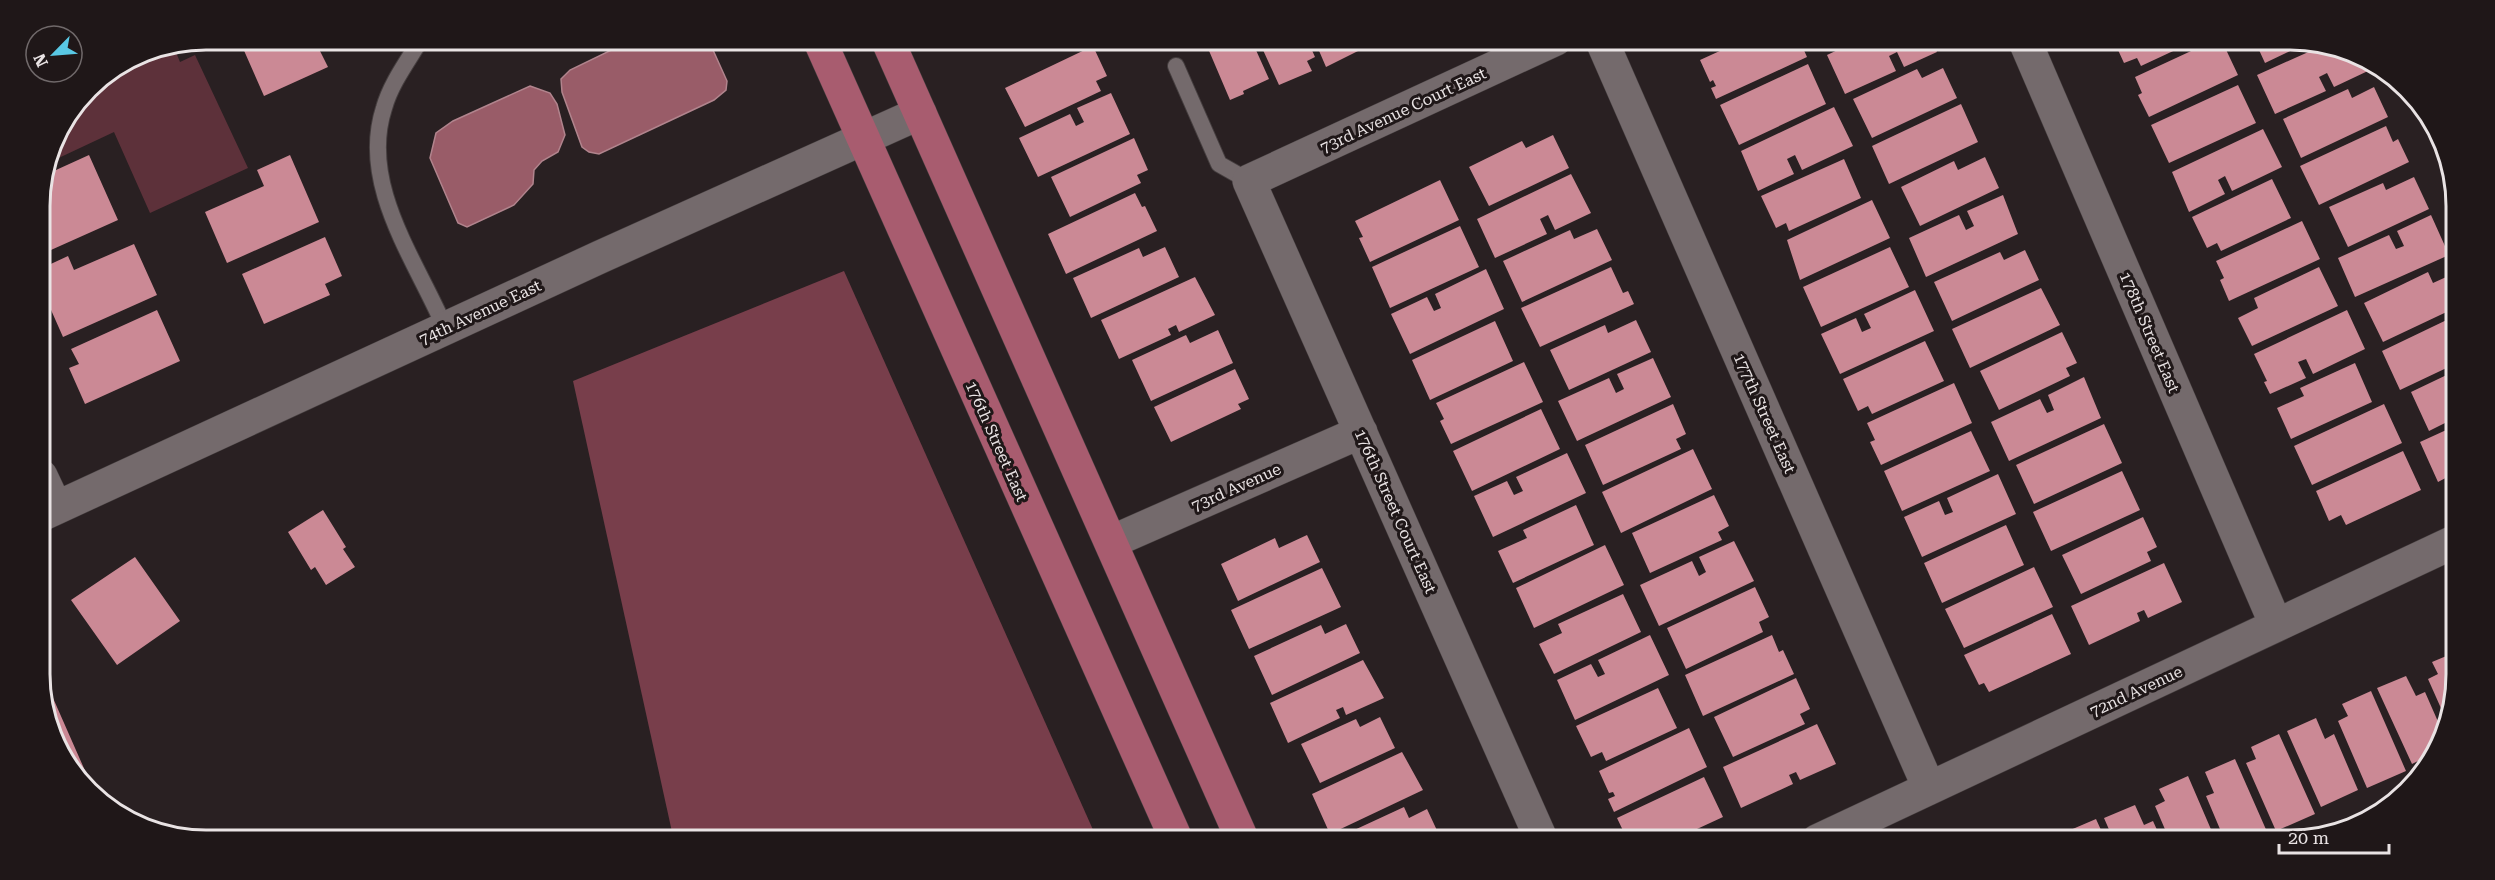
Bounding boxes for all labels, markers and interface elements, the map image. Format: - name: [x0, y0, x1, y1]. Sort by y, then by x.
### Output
- north arrow: [24, 24, 84, 84]
- text: N: [30, 51, 52, 70]
- street label: 73rd Avenue Court East: [1317, 64, 1489, 157]
- street label: 178th Street East: [2115, 269, 2184, 396]
- street label: 74th Avenue East: [416, 276, 544, 349]
- street label: 177th Street East: [1729, 350, 1800, 476]
- street label: 176th Street East: [961, 378, 1032, 504]
- street label: 176th Street Court East: [1351, 426, 1440, 596]
- street label: 73rd Avenue: [1188, 459, 1284, 516]
- street label: 72nd Avenue: [2087, 662, 2186, 721]
- scale bar: [2279, 817, 2388, 855]
- text: 20 m: [2288, 827, 2329, 848]

